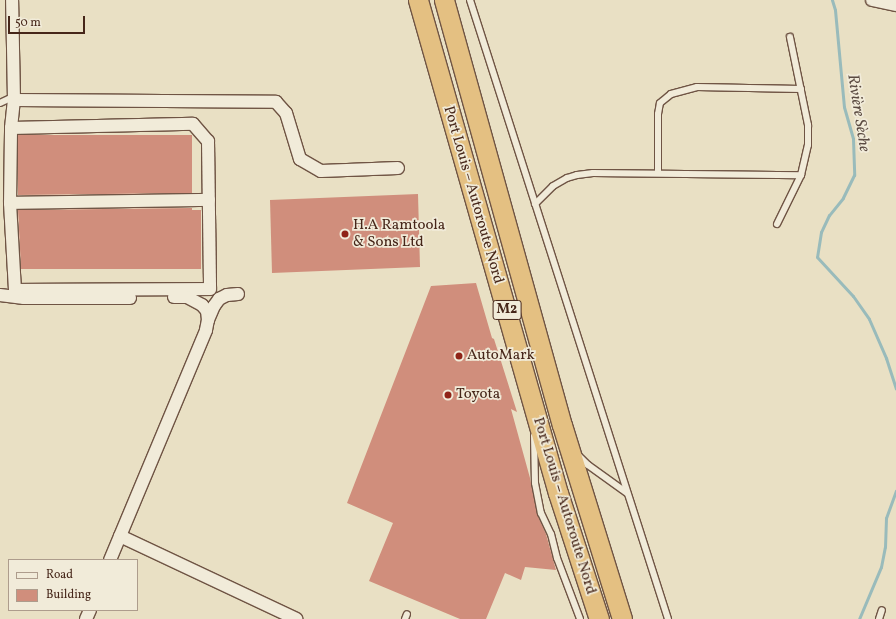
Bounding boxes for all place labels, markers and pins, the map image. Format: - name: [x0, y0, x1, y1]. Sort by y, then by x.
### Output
- place label: H.A Ramtoola & Sons Ltd: [353, 216, 445, 251]
- marker: H.A Ramtoola & Sons Ltd: [340, 229, 350, 239]
- place label: AutoMark: [467, 347, 535, 365]
- marker: AutoMark: [454, 351, 464, 361]
- place label: Toyota: [456, 386, 500, 404]
- marker: Toyota: [443, 390, 453, 400]

